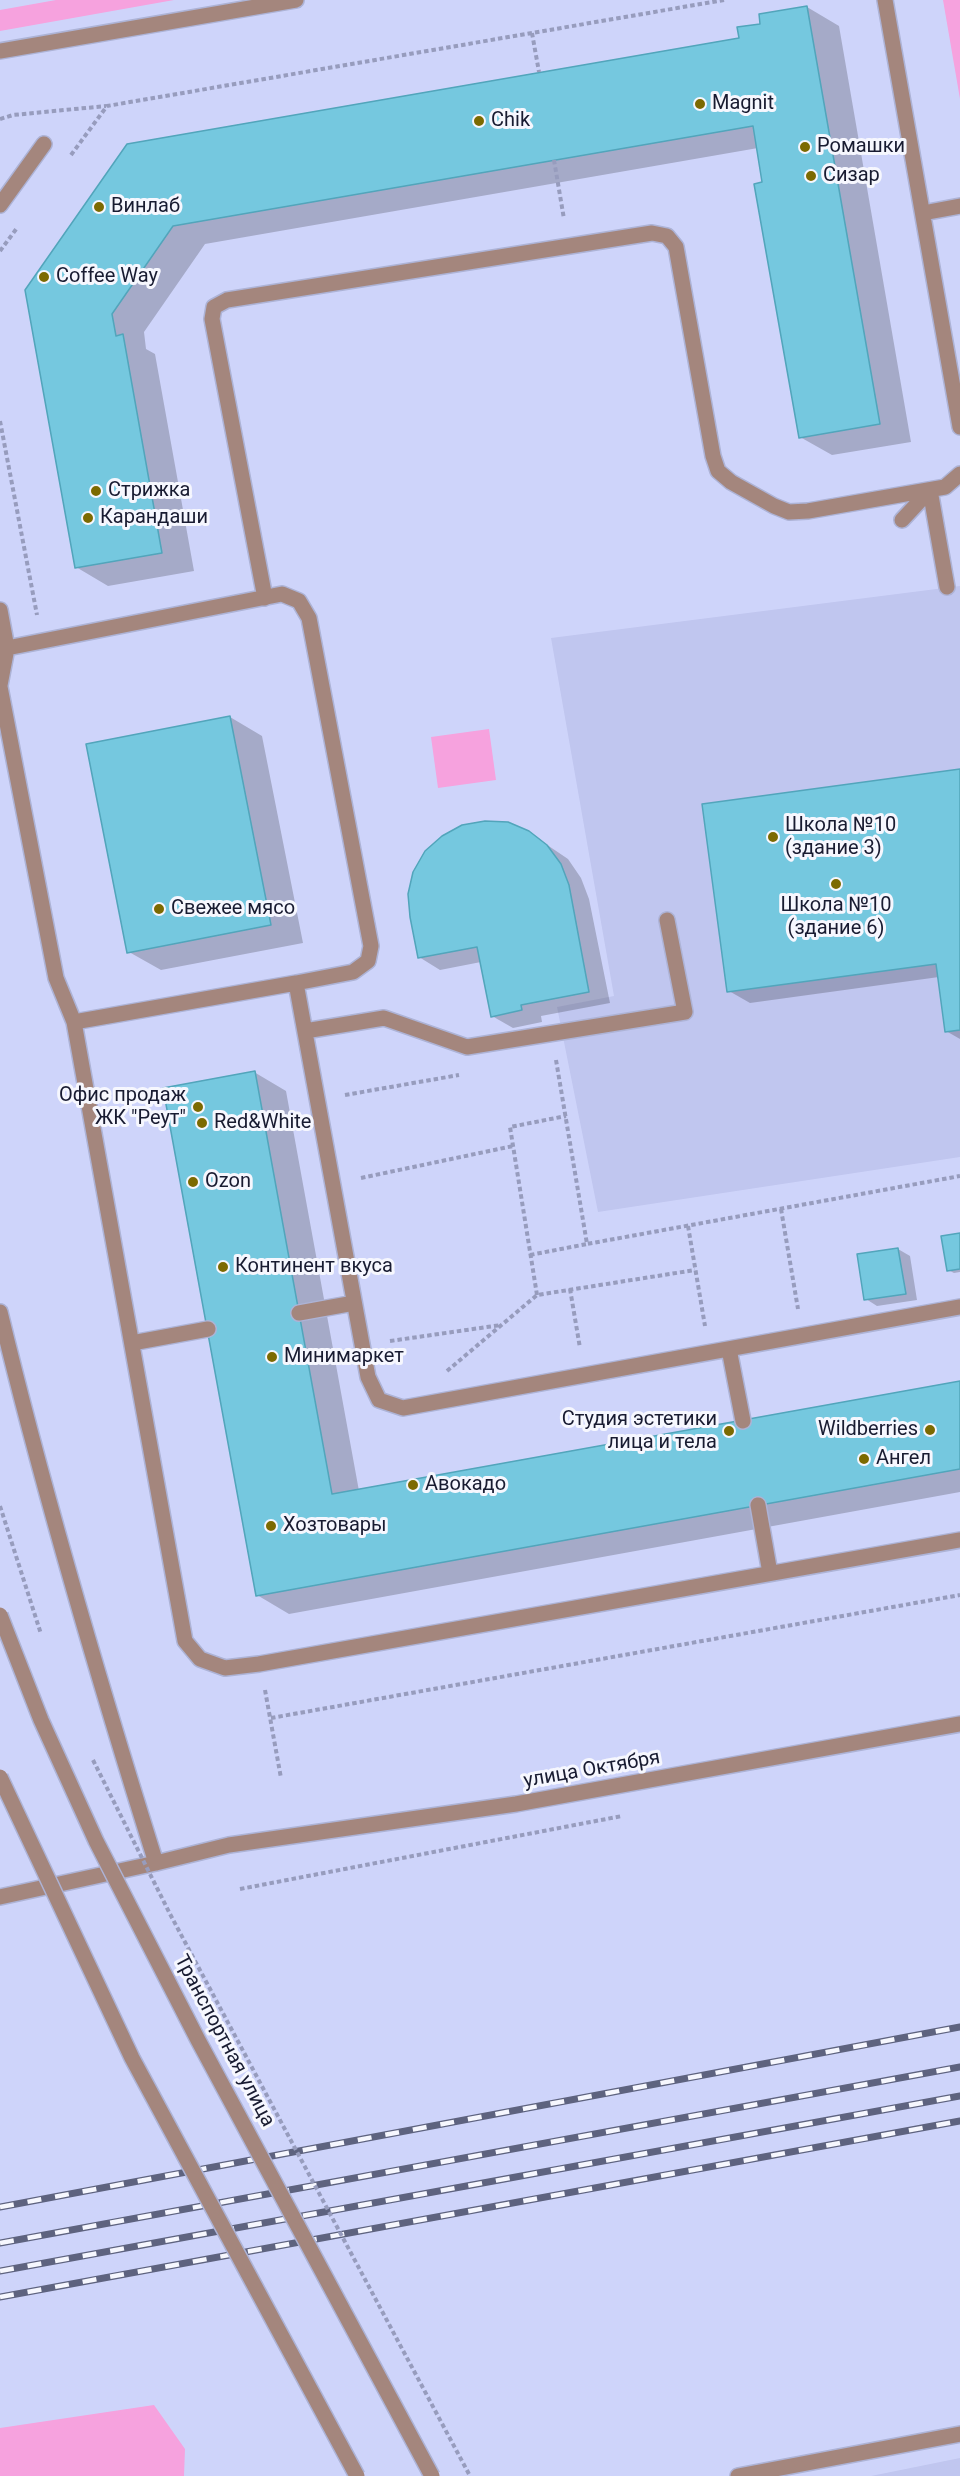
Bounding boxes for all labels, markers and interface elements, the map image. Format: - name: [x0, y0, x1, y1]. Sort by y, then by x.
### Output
- place label: Magnit: [712, 92, 774, 116]
- marker: Magnit: [693, 97, 707, 111]
- place label: Chik: [491, 109, 530, 133]
- marker: Chik: [472, 114, 486, 128]
- place label: Ромашки: [817, 135, 905, 159]
- marker: Ромашки: [798, 140, 812, 154]
- place label: Сизар: [823, 164, 880, 188]
- marker: Сизар: [804, 169, 818, 183]
- place label: Винлаб: [111, 195, 180, 219]
- marker: Винлаб: [92, 200, 106, 214]
- place label: Coffee Way: [56, 265, 158, 289]
- marker: Coffee Way: [37, 270, 51, 284]
- place label: Стрижка: [108, 479, 190, 503]
- marker: Стрижка: [89, 484, 103, 498]
- place label: Карандаши: [100, 506, 208, 530]
- marker: Карандаши: [81, 511, 95, 525]
- place label: Школа №10 (здание 3): [785, 814, 896, 861]
- marker: Школа №10 (здание 3): [766, 830, 780, 844]
- marker: Школа №10 (здание 6): [829, 877, 843, 891]
- place label: Школа №10 (здание 6): [780, 894, 892, 941]
- place label: Свежее мясо: [171, 897, 295, 921]
- marker: Свежее мясо: [152, 902, 166, 916]
- place label: Офис продаж ЖК "Реут": [59, 1084, 186, 1131]
- marker: Офис продаж ЖК "Реут": [191, 1100, 205, 1114]
- place label: Red&White: [214, 1111, 311, 1135]
- marker: Red&White: [195, 1116, 209, 1130]
- place label: Ozon: [205, 1170, 251, 1194]
- marker: Ozon: [186, 1175, 200, 1189]
- place label: Континент вкуса: [235, 1255, 393, 1279]
- marker: Континент вкуса: [216, 1260, 230, 1274]
- place label: Минимаркет: [284, 1345, 404, 1369]
- marker: Минимаркет: [265, 1350, 279, 1364]
- place label: Студия эстетики лица и тела: [562, 1408, 717, 1455]
- place label: Wildberries: [818, 1418, 918, 1442]
- marker: Wildberries: [923, 1423, 937, 1437]
- marker: Студия эстетики лица и тела: [722, 1424, 736, 1438]
- place label: Ангел: [876, 1447, 931, 1471]
- marker: Ангел: [857, 1452, 871, 1466]
- place label: Авокадо: [425, 1473, 506, 1497]
- marker: Авокадо: [406, 1478, 420, 1492]
- place label: Хозтовары: [283, 1514, 387, 1538]
- marker: Хозтовары: [264, 1519, 278, 1533]
- street label: улица Октября: [522, 1746, 662, 1794]
- street label: Транспортная улица: [169, 1951, 279, 2131]

